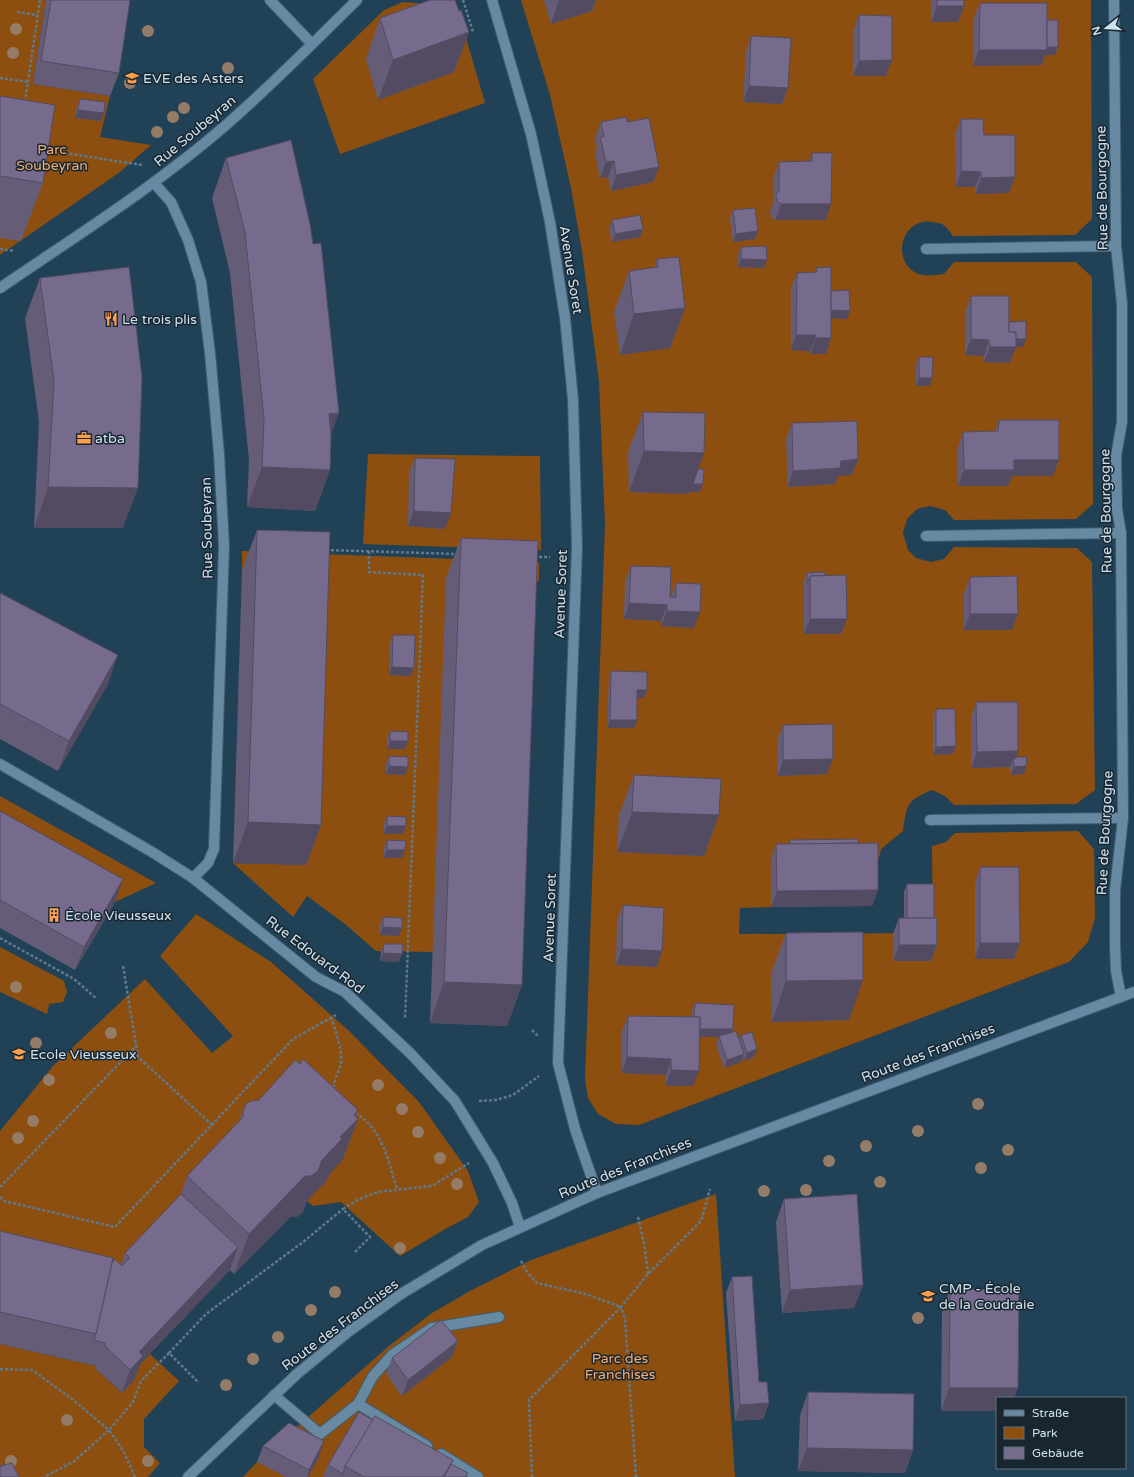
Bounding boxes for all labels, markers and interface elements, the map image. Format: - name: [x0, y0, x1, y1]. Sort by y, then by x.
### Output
- north arrow: [1086, 8, 1126, 48]
- text: N: [1089, 25, 1104, 37]
- school or university icon: EVE des Asters: [124, 70, 140, 86]
- place label: EVE des Asters: [143, 70, 244, 87]
- street label: Rue Soubeyran: [151, 92, 239, 170]
- street label: Rue de Bourgogne: [1092, 125, 1112, 251]
- park label: Parc Soubeyran: [16, 141, 88, 174]
- street label: Avenue Soret: [556, 225, 586, 316]
- restaurant icon: Le trois plis: [103, 311, 119, 327]
- place label: Le trois plis: [122, 311, 197, 328]
- office icon: atba: [76, 430, 92, 446]
- place label: atba: [95, 430, 125, 447]
- street label: Rue de Bourgogne: [1096, 448, 1116, 574]
- street label: Rue Soubeyran: [198, 477, 216, 579]
- street label: Avenue Soret: [551, 548, 571, 639]
- street label: Rue de Bourgogne: [1093, 770, 1117, 896]
- street label: Avenue Soret: [540, 872, 560, 963]
- building icon: École Vieusseux: [46, 907, 62, 923]
- place label: École Vieusseux: [65, 907, 172, 924]
- street label: Rue Edouard-Rod: [262, 912, 368, 998]
- street label: Route des Franchises: [859, 1020, 997, 1086]
- school or university icon: Ecole Vieusseux: [11, 1046, 27, 1062]
- place label: Ecole Vieusseux: [30, 1046, 137, 1063]
- street label: Route des Franchises: [556, 1133, 694, 1202]
- street label: Route des Franchises: [278, 1275, 402, 1374]
- place label: CMP - École de la Coudraie: [939, 1280, 1034, 1313]
- school or university icon: CMP - École de la Coudraie: [920, 1288, 936, 1304]
- park label: Parc des Franchises: [585, 1350, 656, 1383]
- legend: [996, 1397, 1126, 1469]
- text: Straße: [1032, 1406, 1069, 1420]
- text: Park: [1032, 1426, 1058, 1440]
- text: Gebäude: [1032, 1446, 1084, 1460]

